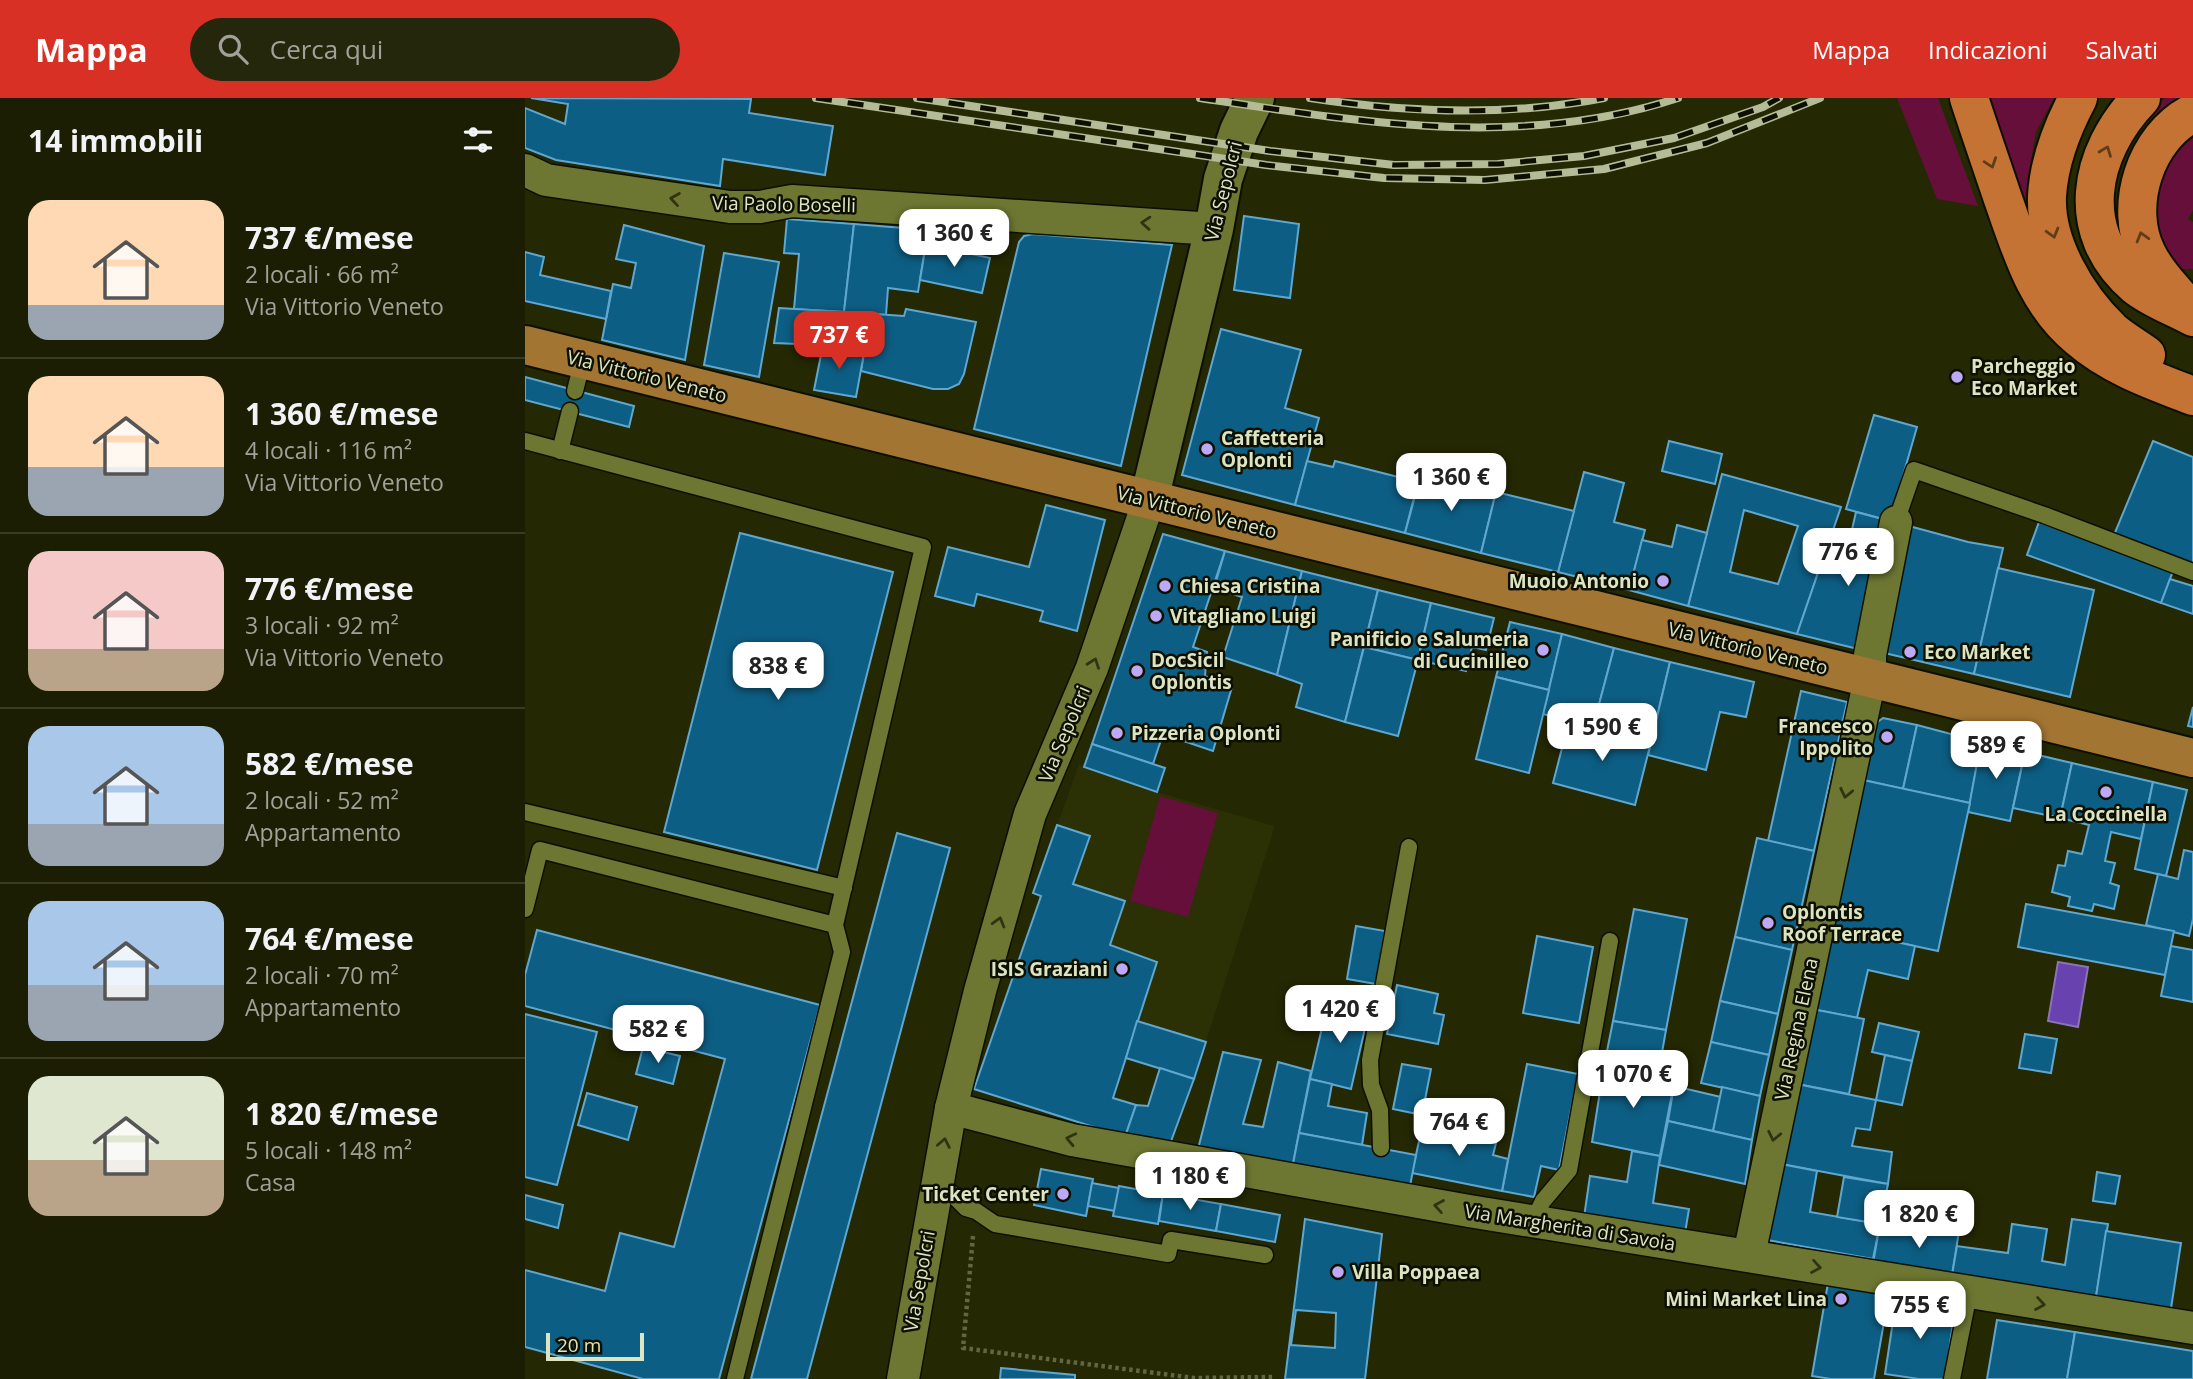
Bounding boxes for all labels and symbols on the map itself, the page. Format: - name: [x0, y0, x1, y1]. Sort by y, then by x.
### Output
- street label: Via Sepolcri: [1198, 138, 1248, 244]
- one-way arrow: [2097, 145, 2111, 157]
- one-way arrow: [1983, 156, 1997, 168]
- street label: Via Paolo Boselli: [712, 190, 856, 218]
- one-way arrow: [669, 192, 681, 207]
- pin: 1 360 €: [889, 209, 1019, 269]
- one-way arrow: [1140, 216, 1151, 231]
- one-way arrow: [2045, 227, 2060, 239]
- one-way arrow: [2135, 232, 2150, 244]
- pin: 737 €: [790, 312, 888, 371]
- street label: Via Vittorio Veneto: [564, 344, 730, 408]
- place label: Parcheggio Eco Market: [1971, 353, 2077, 401]
- marker: Parcheggio Eco Market: [1949, 369, 1965, 385]
- place label: Caffetteria Oplonti: [1221, 425, 1324, 473]
- marker: Caffetteria Oplonti: [1199, 441, 1215, 457]
- pin: 1 360 €: [1386, 454, 1516, 513]
- street label: Via Vittorio Veneto: [1114, 480, 1280, 544]
- pin: 776 €: [1799, 528, 1897, 588]
- place label: Muoio Antonio: [1509, 568, 1649, 594]
- place label: Chiesa Cristina: [1179, 573, 1320, 599]
- marker: Muoio Antonio: [1655, 573, 1671, 589]
- marker: Chiesa Cristina: [1157, 578, 1173, 594]
- place label: Vitagliano Luigi: [1170, 603, 1316, 629]
- marker: Vitagliano Luigi: [1148, 608, 1164, 624]
- street label: Via Vittorio Veneto: [1665, 616, 1831, 680]
- place label: Panificio e Salumeria di Cucinilleo: [1330, 626, 1529, 674]
- place label: Eco Market: [1924, 639, 2030, 665]
- pin: 838 €: [729, 642, 827, 702]
- marker: Panificio e Salumeria di Cucinilleo: [1535, 642, 1551, 658]
- marker: Eco Market: [1902, 644, 1918, 660]
- place label: DocSicil Oplontis: [1151, 647, 1232, 695]
- one-way arrow: [1085, 657, 1099, 669]
- marker: DocSicil Oplontis: [1129, 663, 1145, 679]
- street label: Via Sepolcri: [1032, 682, 1096, 786]
- pin: 1 590 €: [1537, 704, 1667, 763]
- place label: Francesco Ippolito: [1778, 713, 1873, 761]
- place label: Pizzeria Oplonti: [1131, 720, 1281, 746]
- pin: 589 €: [1947, 722, 2045, 781]
- marker: Pizzeria Oplonti: [1109, 725, 1125, 741]
- marker: Francesco Ippolito: [1879, 729, 1895, 745]
- marker: La Coccinella: [2098, 784, 2114, 800]
- one-way arrow: [1839, 787, 1854, 799]
- place label: La Coccinella: [2044, 801, 2168, 827]
- place label: Oplontis Roof Terrace: [1782, 899, 1902, 947]
- marker: Oplontis Roof Terrace: [1760, 915, 1776, 931]
- one-way arrow: [991, 917, 1006, 929]
- place label: ISIS Graziani: [991, 956, 1108, 982]
- street label: Via Regina Elena: [1768, 956, 1824, 1102]
- marker: ISIS Graziani: [1114, 961, 1130, 977]
- pin: 1 420 €: [1275, 986, 1405, 1045]
- pin: 582 €: [609, 1006, 707, 1065]
- pin: 1 070 €: [1568, 1051, 1698, 1110]
- pin: 764 €: [1410, 1098, 1508, 1158]
- one-way arrow: [1767, 1130, 1782, 1142]
- one-way arrow: [1065, 1133, 1077, 1147]
- one-way arrow: [936, 1137, 951, 1149]
- pin: 1 180 €: [1125, 1152, 1255, 1212]
- place label: Ticket Center: [922, 1181, 1049, 1207]
- marker: Ticket Center: [1055, 1186, 1071, 1202]
- pin: 1 820 €: [1854, 1190, 1984, 1250]
- street label: Via Margherita di Savoia: [1463, 1197, 1677, 1257]
- one-way arrow: [1433, 1199, 1445, 1214]
- street label: Via Sepolcri: [897, 1228, 941, 1334]
- place label: Villa Poppaea: [1352, 1259, 1480, 1285]
- one-way arrow: [1810, 1259, 1822, 1274]
- marker: Villa Poppaea: [1330, 1264, 1346, 1280]
- pin: 755 €: [1871, 1282, 1969, 1341]
- place label: Mini Market Lina: [1665, 1286, 1827, 1312]
- marker: Mini Market Lina: [1833, 1291, 1849, 1307]
- one-way arrow: [2034, 1296, 2046, 1311]
- scale bar: [546, 1330, 644, 1362]

